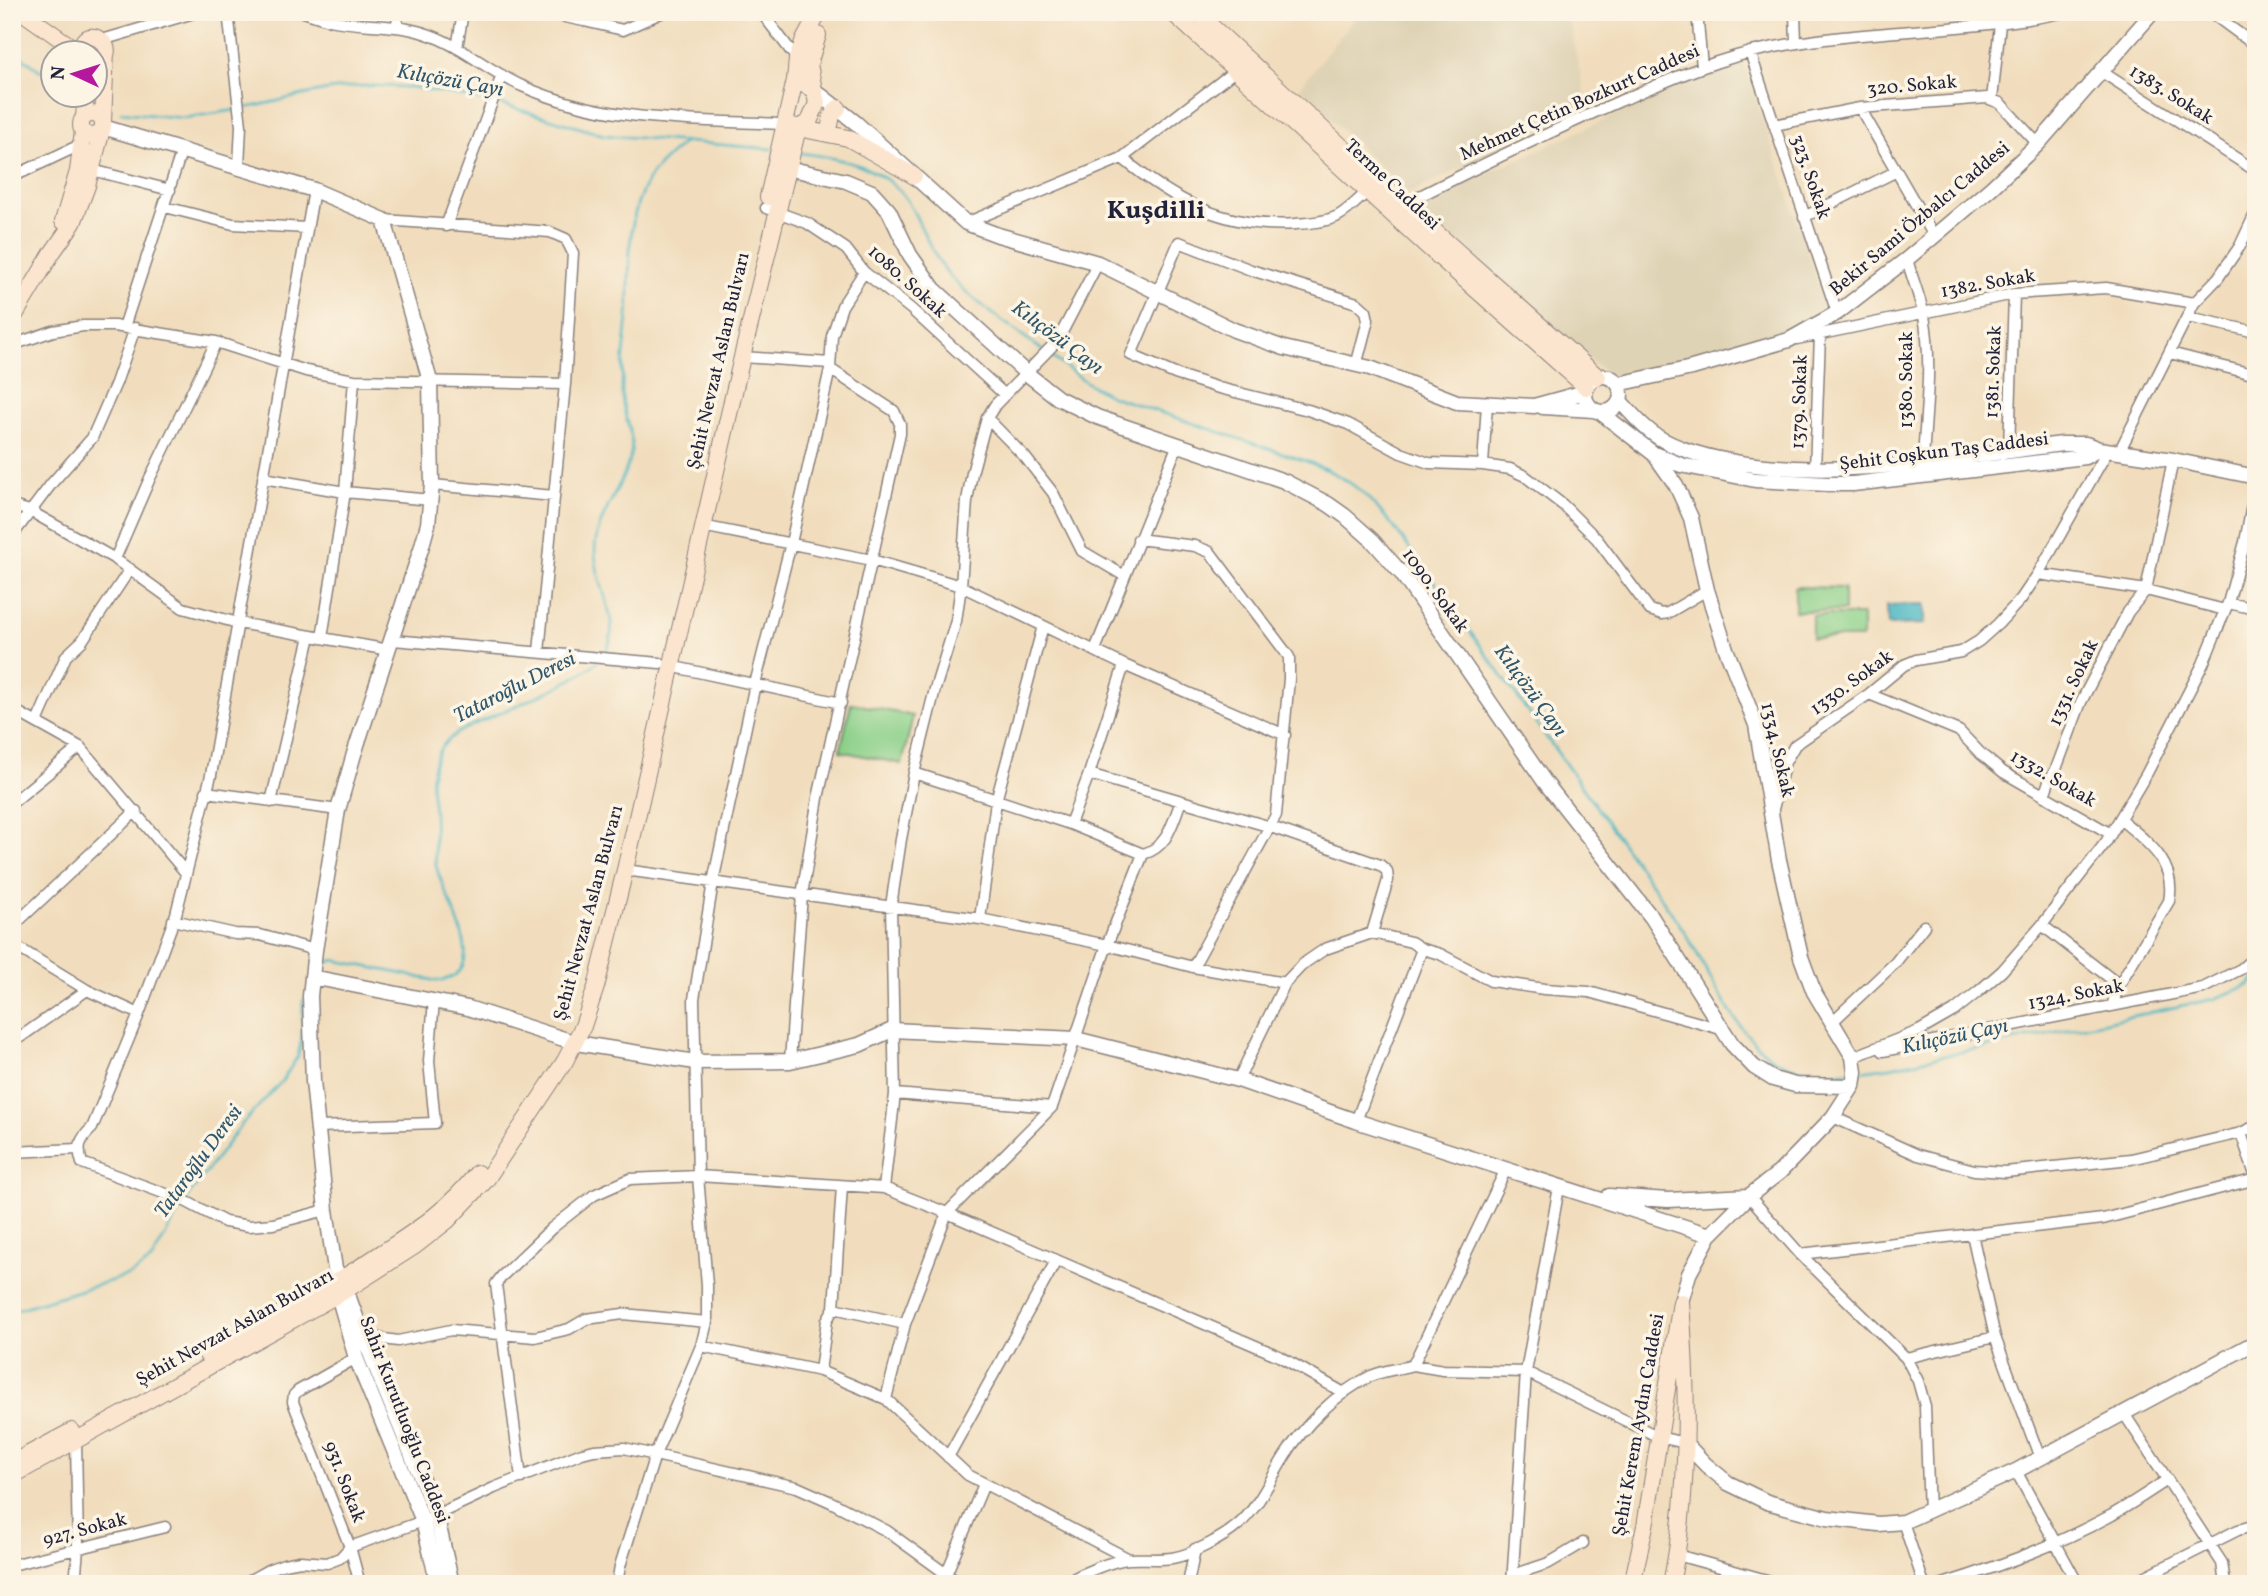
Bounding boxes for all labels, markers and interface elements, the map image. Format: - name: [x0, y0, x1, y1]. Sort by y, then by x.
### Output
- north arrow: [38, 38, 108, 108]
- street label: Mehmet Çetin Bozkurt Caddesi: [1456, 38, 1704, 168]
- water label: Kılıçözü Çayı: [394, 57, 506, 105]
- street label: 1383. Sokak: [2124, 59, 2218, 131]
- text: N: [46, 65, 73, 81]
- street label: 320. Sokak: [1866, 69, 1958, 103]
- street label: 323. Sokak: [1783, 131, 1837, 223]
- street label: Terme Caddesi: [1338, 134, 1446, 236]
- street label: Bekir Sami Özbalcı Caddesi: [1824, 136, 2016, 302]
- district label: Kuşdilli: [1107, 193, 1205, 229]
- street label: 1080. Sokak: [862, 239, 952, 325]
- street label: Şehit Nevzat Aslan Bulvarı: [681, 249, 757, 472]
- street label: 1382. Sokak: [1939, 263, 2037, 305]
- water label: Kılıçözü Çayı: [1005, 294, 1109, 382]
- street label: 1381. Sokak: [1979, 325, 2009, 419]
- street label: 1380. Sokak: [1894, 331, 1920, 429]
- street label: 1379. Sokak: [1785, 354, 1815, 450]
- street label: Şehit Coşkun Taş Caddesi: [1838, 426, 2050, 478]
- street label: 1090. Sokak: [1395, 543, 1475, 639]
- street label: 1331. Sokak: [2043, 635, 2105, 731]
- water label: Kılıçözü Çayı: [1487, 639, 1573, 743]
- water label: Tataroğlu Deresi: [449, 644, 582, 731]
- street label: 1330. Sokak: [1805, 644, 1899, 722]
- street label: 1334. Sokak: [1753, 700, 1801, 800]
- street label: 1332. Sokak: [2005, 744, 2101, 814]
- street label: Şehit Nevzat Aslan Bulvarı: [548, 802, 630, 1024]
- street label: 1324. Sokak: [2026, 973, 2126, 1017]
- water label: Kılıçözü Çayı: [1899, 1012, 2011, 1062]
- water label: Tataroğlu Deresi: [148, 1099, 250, 1224]
- street label: Şehit Nevzat Aslan Bulvarı: [131, 1263, 339, 1393]
- street label: Şehit Kerem Aydın Caddesi: [1607, 1311, 1671, 1538]
- street label: Sahir Kurutluoğlu Caddesi: [352, 1313, 456, 1528]
- street label: 931. Sokak: [317, 1437, 371, 1527]
- street label: 927. Sokak: [40, 1506, 130, 1554]

